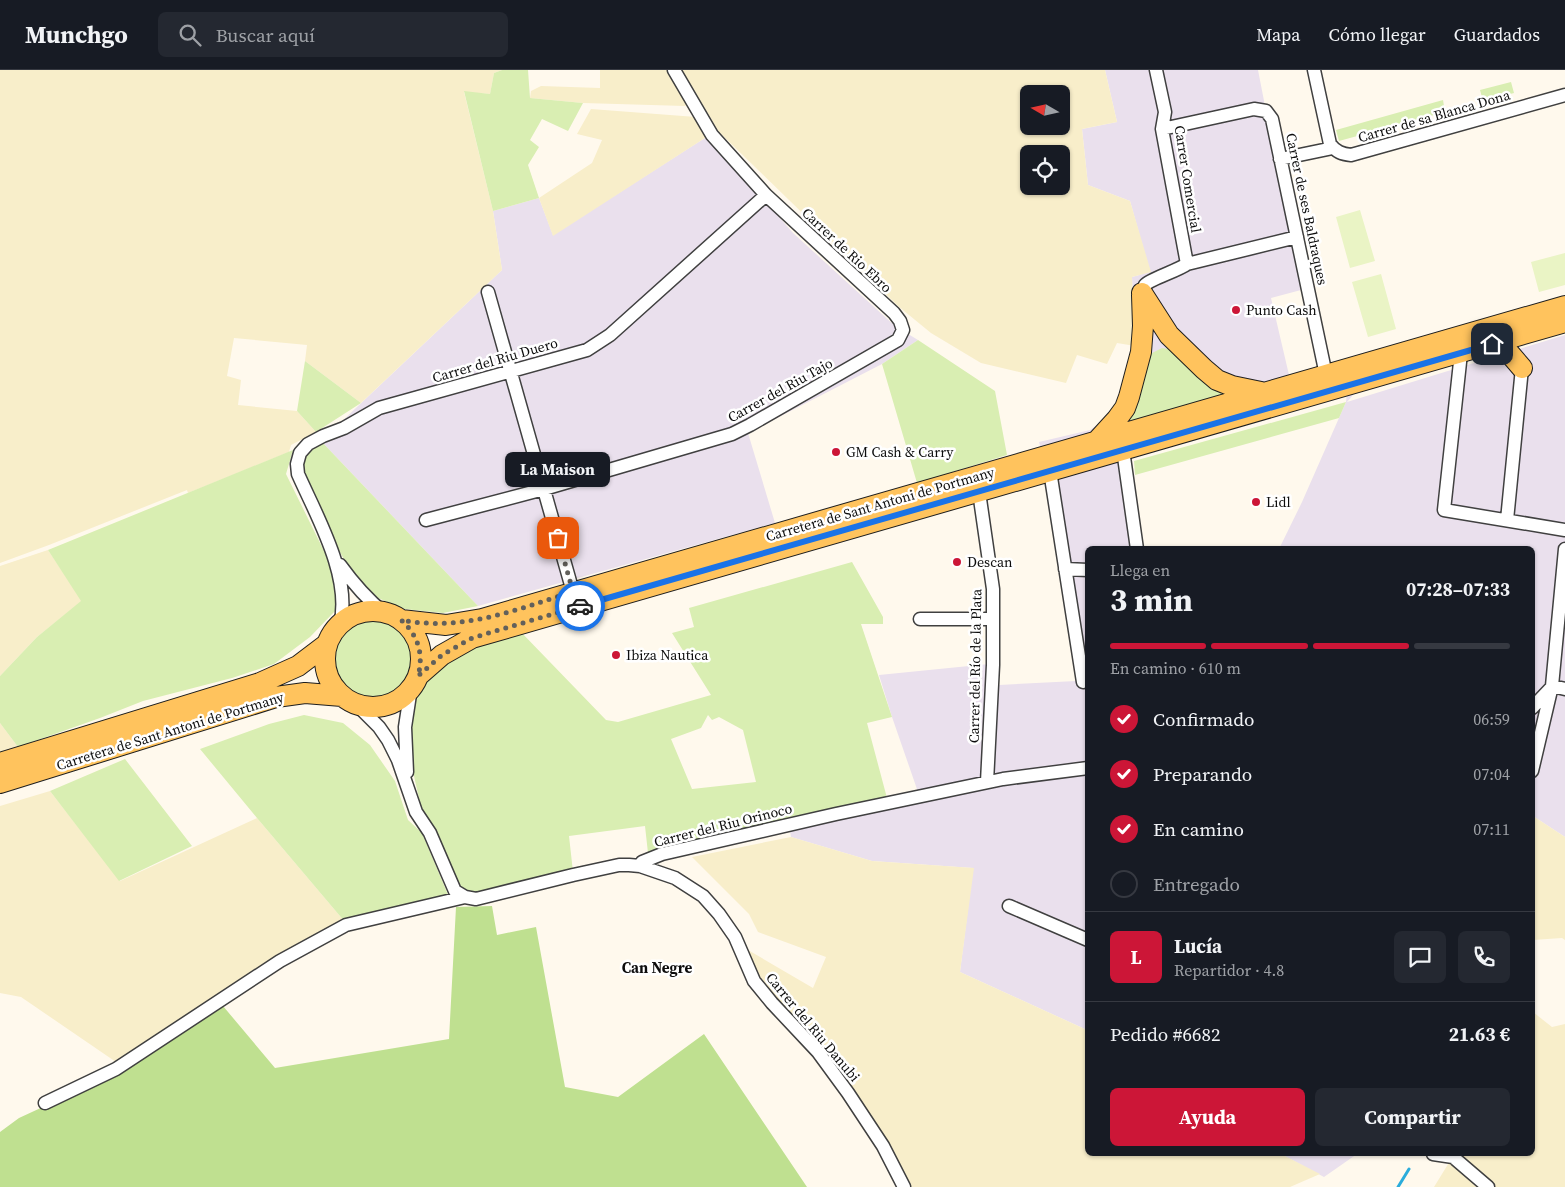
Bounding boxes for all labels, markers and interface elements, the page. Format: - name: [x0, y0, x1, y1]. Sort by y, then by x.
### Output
- search box: [158, 12, 508, 57]
- text: Munchgo: [25, 18, 128, 51]
- icon: search: [176, 21, 204, 49]
- text: Buscar aquí: [216, 22, 315, 48]
- text: Mapa: [1256, 22, 1301, 47]
- text: Cómo llegar: [1329, 22, 1426, 47]
- text: Guardados: [1454, 22, 1540, 47]
- street label: Carrer de sa Blanca Dona: [1356, 84, 1513, 147]
- north arrow: [1020, 85, 1070, 135]
- map controls: [1020, 85, 1070, 195]
- street label: Carrer Comercial: [1170, 124, 1206, 234]
- street label: Carrer de ses Baldraques: [1281, 131, 1333, 287]
- button: locate: [1020, 145, 1070, 195]
- street label: Carrer de Rio Ebro: [798, 203, 897, 297]
- place label: Punto Cash: [1246, 300, 1317, 320]
- marker: Punto Cash: [1230, 304, 1242, 316]
- pin: [1471, 323, 1513, 365]
- icon: home: [1478, 330, 1506, 358]
- street label: Carrer del Riu Duero: [430, 332, 560, 387]
- street label: Carrer del Riu Tajo: [724, 353, 836, 427]
- place label: GM Cash & Carry: [846, 442, 954, 462]
- marker: GM Cash & Carry: [830, 446, 842, 458]
- callout: La Maison: [506, 453, 610, 488]
- text: La Maison: [520, 458, 595, 480]
- street label: Carretera de Sant Antoni de Portmany: [763, 462, 997, 546]
- place label: Lidl: [1266, 492, 1291, 512]
- marker: Lidl: [1250, 496, 1262, 508]
- pin: [537, 517, 579, 559]
- icon: bag: [544, 524, 572, 552]
- place label: Descan: [967, 552, 1013, 572]
- marker: Descan: [951, 556, 963, 568]
- text: Llega en: [1110, 559, 1170, 581]
- text: 07:28–07:33: [1406, 576, 1510, 602]
- text: 3 min: [1110, 578, 1193, 622]
- courier: [555, 581, 605, 631]
- street label: Carrer del Río de la Plata: [964, 588, 986, 743]
- icon: car: [566, 592, 594, 620]
- place label: Ibiza Nautica: [626, 645, 709, 665]
- marker: Ibiza Nautica: [610, 649, 622, 661]
- text: En camino · 610 m: [1110, 657, 1241, 679]
- street label: Carretera de Sant Antoni de Portmany: [54, 687, 287, 775]
- icon: check: [1110, 705, 1138, 733]
- text: Confirmado: [1153, 706, 1255, 732]
- text: 06:59: [1473, 708, 1510, 730]
- icon: check: [1110, 760, 1138, 788]
- text: Preparando: [1153, 761, 1252, 787]
- text: 07:04: [1473, 763, 1510, 785]
- street label: Carrer del Riu Orinoco: [652, 798, 794, 852]
- icon: check: [1110, 815, 1138, 843]
- text: En camino: [1153, 816, 1244, 842]
- text: 07:11: [1473, 818, 1510, 840]
- text: Entregado: [1153, 871, 1240, 897]
- button: chat: [1394, 931, 1446, 983]
- button: phone: [1458, 931, 1510, 983]
- text: Lucía: [1174, 933, 1222, 959]
- text: L: [1130, 944, 1142, 970]
- district label: Can Negre: [622, 957, 692, 978]
- text: Repartidor · 4.8: [1174, 959, 1284, 981]
- street label: Carrer del Riu Danubi: [761, 968, 865, 1086]
- text: Pedido #6682: [1110, 1021, 1221, 1047]
- text: 21.63 €: [1449, 1021, 1510, 1047]
- button: Ayuda: [1110, 1088, 1305, 1146]
- button: Compartir: [1315, 1088, 1510, 1146]

